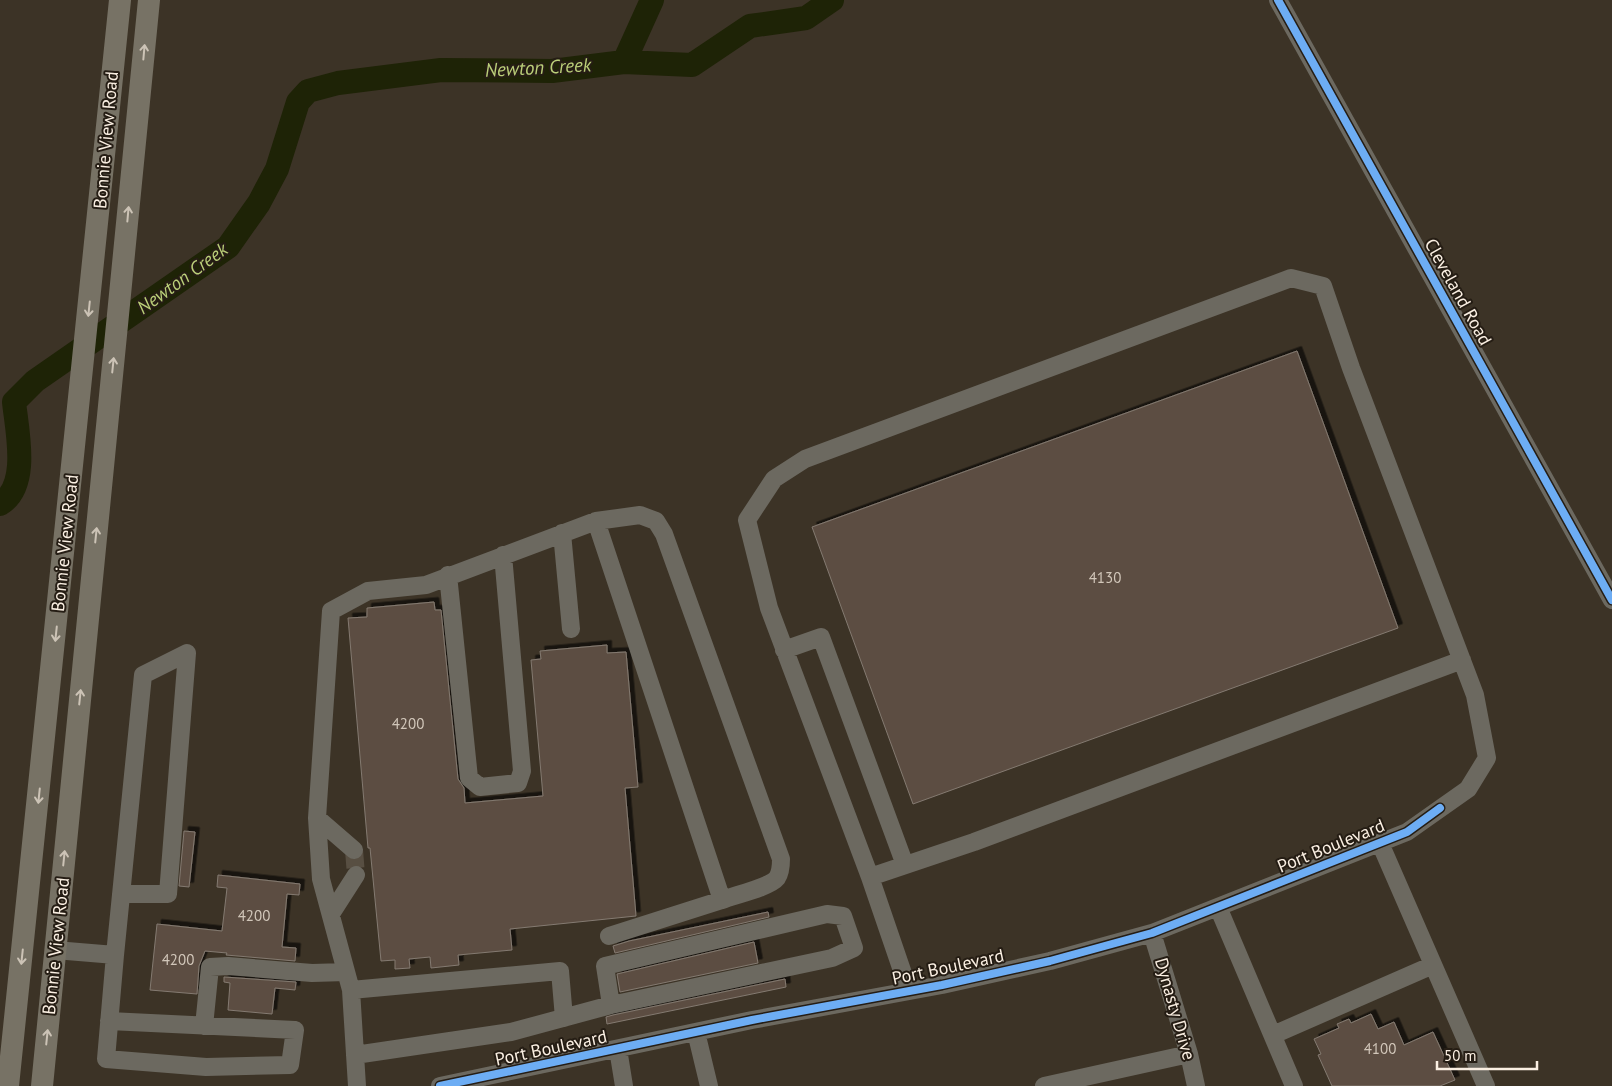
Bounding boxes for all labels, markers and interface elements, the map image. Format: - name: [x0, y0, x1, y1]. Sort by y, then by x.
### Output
- one-way arrow: [139, 44, 149, 60]
- water label: Newton Creek: [484, 52, 593, 82]
- street label: Bonnie View Road: [88, 70, 123, 210]
- one-way arrow: [124, 206, 133, 222]
- street label: Cleveland Road: [1420, 234, 1497, 349]
- water label: Newton Creek: [132, 236, 233, 319]
- one-way arrow: [84, 300, 94, 316]
- one-way arrow: [108, 357, 118, 373]
- street label: Bonnie View Road: [46, 473, 83, 613]
- one-way arrow: [91, 527, 101, 543]
- house number: 4130: [1089, 568, 1121, 587]
- one-way arrow: [51, 626, 61, 642]
- one-way arrow: [75, 689, 85, 705]
- house number: 4200: [392, 714, 424, 733]
- one-way arrow: [34, 787, 44, 803]
- street label: Port Boulevard: [1274, 814, 1388, 878]
- one-way arrow: [59, 851, 69, 867]
- street label: Bonnie View Road: [37, 876, 74, 1016]
- house number: 4200: [238, 906, 270, 925]
- street label: Port Boulevard: [890, 943, 1006, 990]
- one-way arrow: [17, 949, 27, 965]
- house number: 4200: [162, 950, 194, 969]
- street label: Dynasty Drive: [1150, 955, 1201, 1063]
- street label: Port Boulevard: [493, 1024, 609, 1071]
- one-way arrow: [42, 1030, 51, 1046]
- scale bar: [1437, 1038, 1537, 1070]
- house number: 4100: [1364, 1039, 1396, 1058]
- text: 50 m: [1444, 1046, 1477, 1065]

